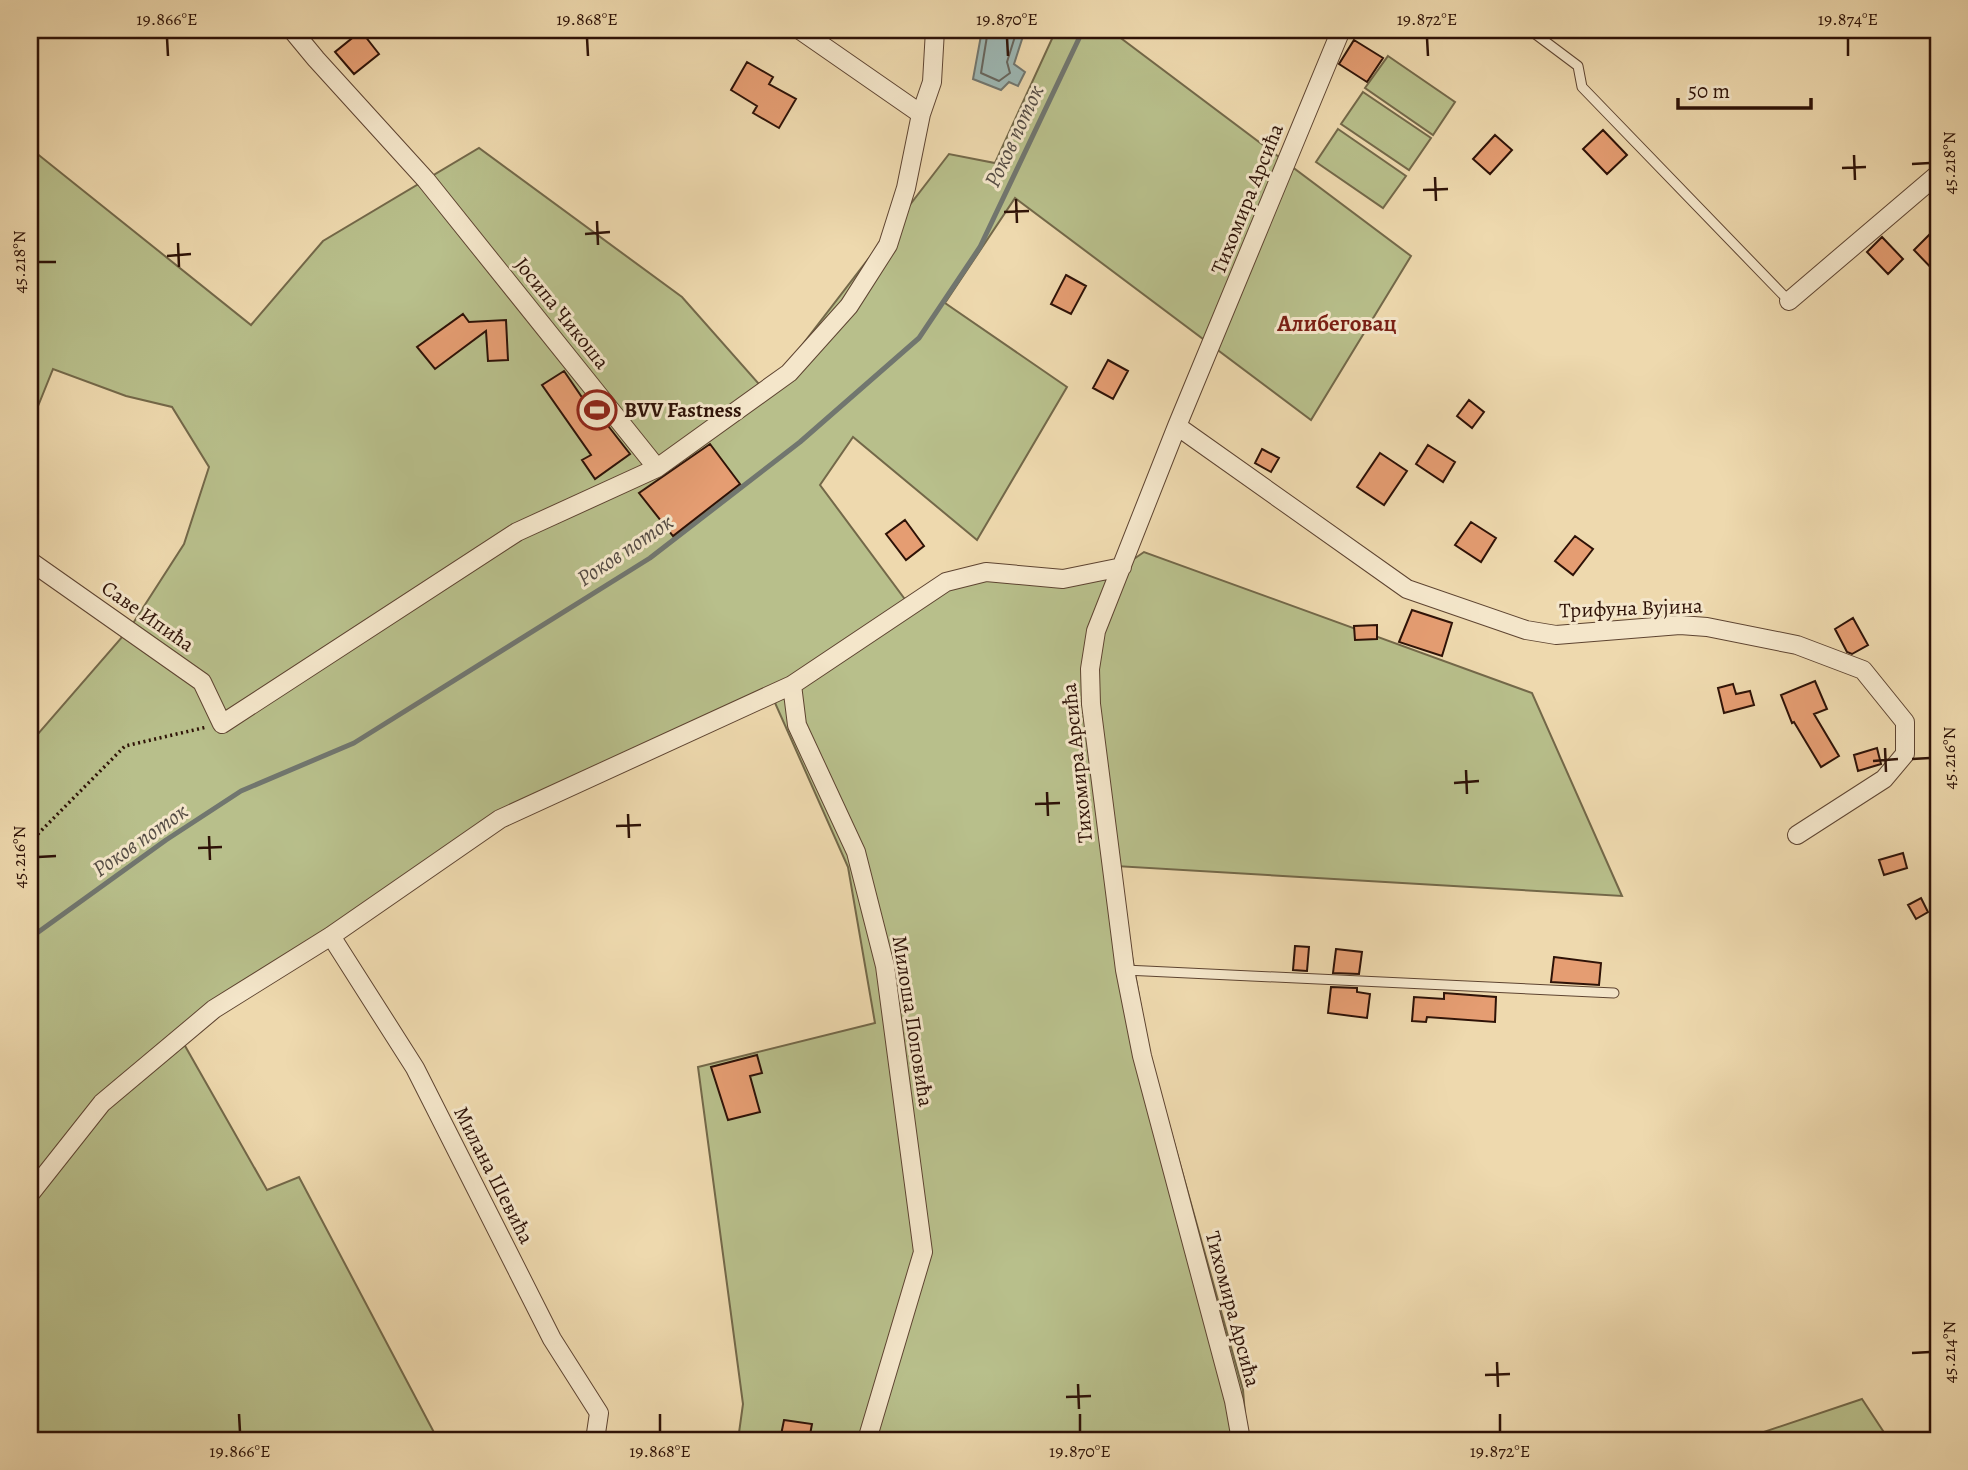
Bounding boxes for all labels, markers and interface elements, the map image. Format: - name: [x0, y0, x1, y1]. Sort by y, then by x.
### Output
- text: 19.866°E: [136, 7, 198, 31]
- text: 19.868°E: [556, 7, 618, 31]
- text: 19.870°E: [976, 7, 1038, 31]
- text: 19.872°E: [1397, 7, 1457, 31]
- text: 19.874°E: [1818, 7, 1878, 31]
- scale bar: [1678, 66, 1811, 110]
- text: 50 m: [1688, 77, 1730, 105]
- water label: Роков поток: [977, 80, 1051, 192]
- street label: Тихомира Арсића: [1204, 119, 1290, 278]
- text: 45.218°N: [1937, 131, 1961, 195]
- text: 45.218°N: [7, 230, 31, 294]
- street label: Јосипа Чикоша: [508, 251, 616, 375]
- district label: Алибеговац: [1276, 308, 1397, 339]
- sports icon: BVV Fastness: [576, 389, 618, 431]
- place label: BVV Fastness: [624, 396, 742, 424]
- water label: Роков поток: [571, 506, 679, 594]
- street label: Саве Ипића: [96, 574, 200, 658]
- street label: Трифуна Вујина: [1559, 591, 1704, 624]
- street label: Тихомира Арсића: [1055, 682, 1099, 844]
- text: 45.216°N: [1937, 727, 1961, 789]
- water label: Роков поток: [86, 796, 194, 884]
- text: 45.216°N: [7, 826, 31, 888]
- street label: Милоша Поповића: [886, 933, 940, 1109]
- street label: Милана Шевића: [447, 1101, 541, 1249]
- street label: Тихомира Арсића: [1199, 1228, 1267, 1390]
- text: 45.214°N: [1937, 1321, 1961, 1383]
- text: 19.866°E: [209, 1439, 271, 1463]
- text: 19.868°E: [629, 1439, 691, 1463]
- text: 19.870°E: [1049, 1439, 1111, 1463]
- text: 19.872°E: [1470, 1439, 1530, 1463]

